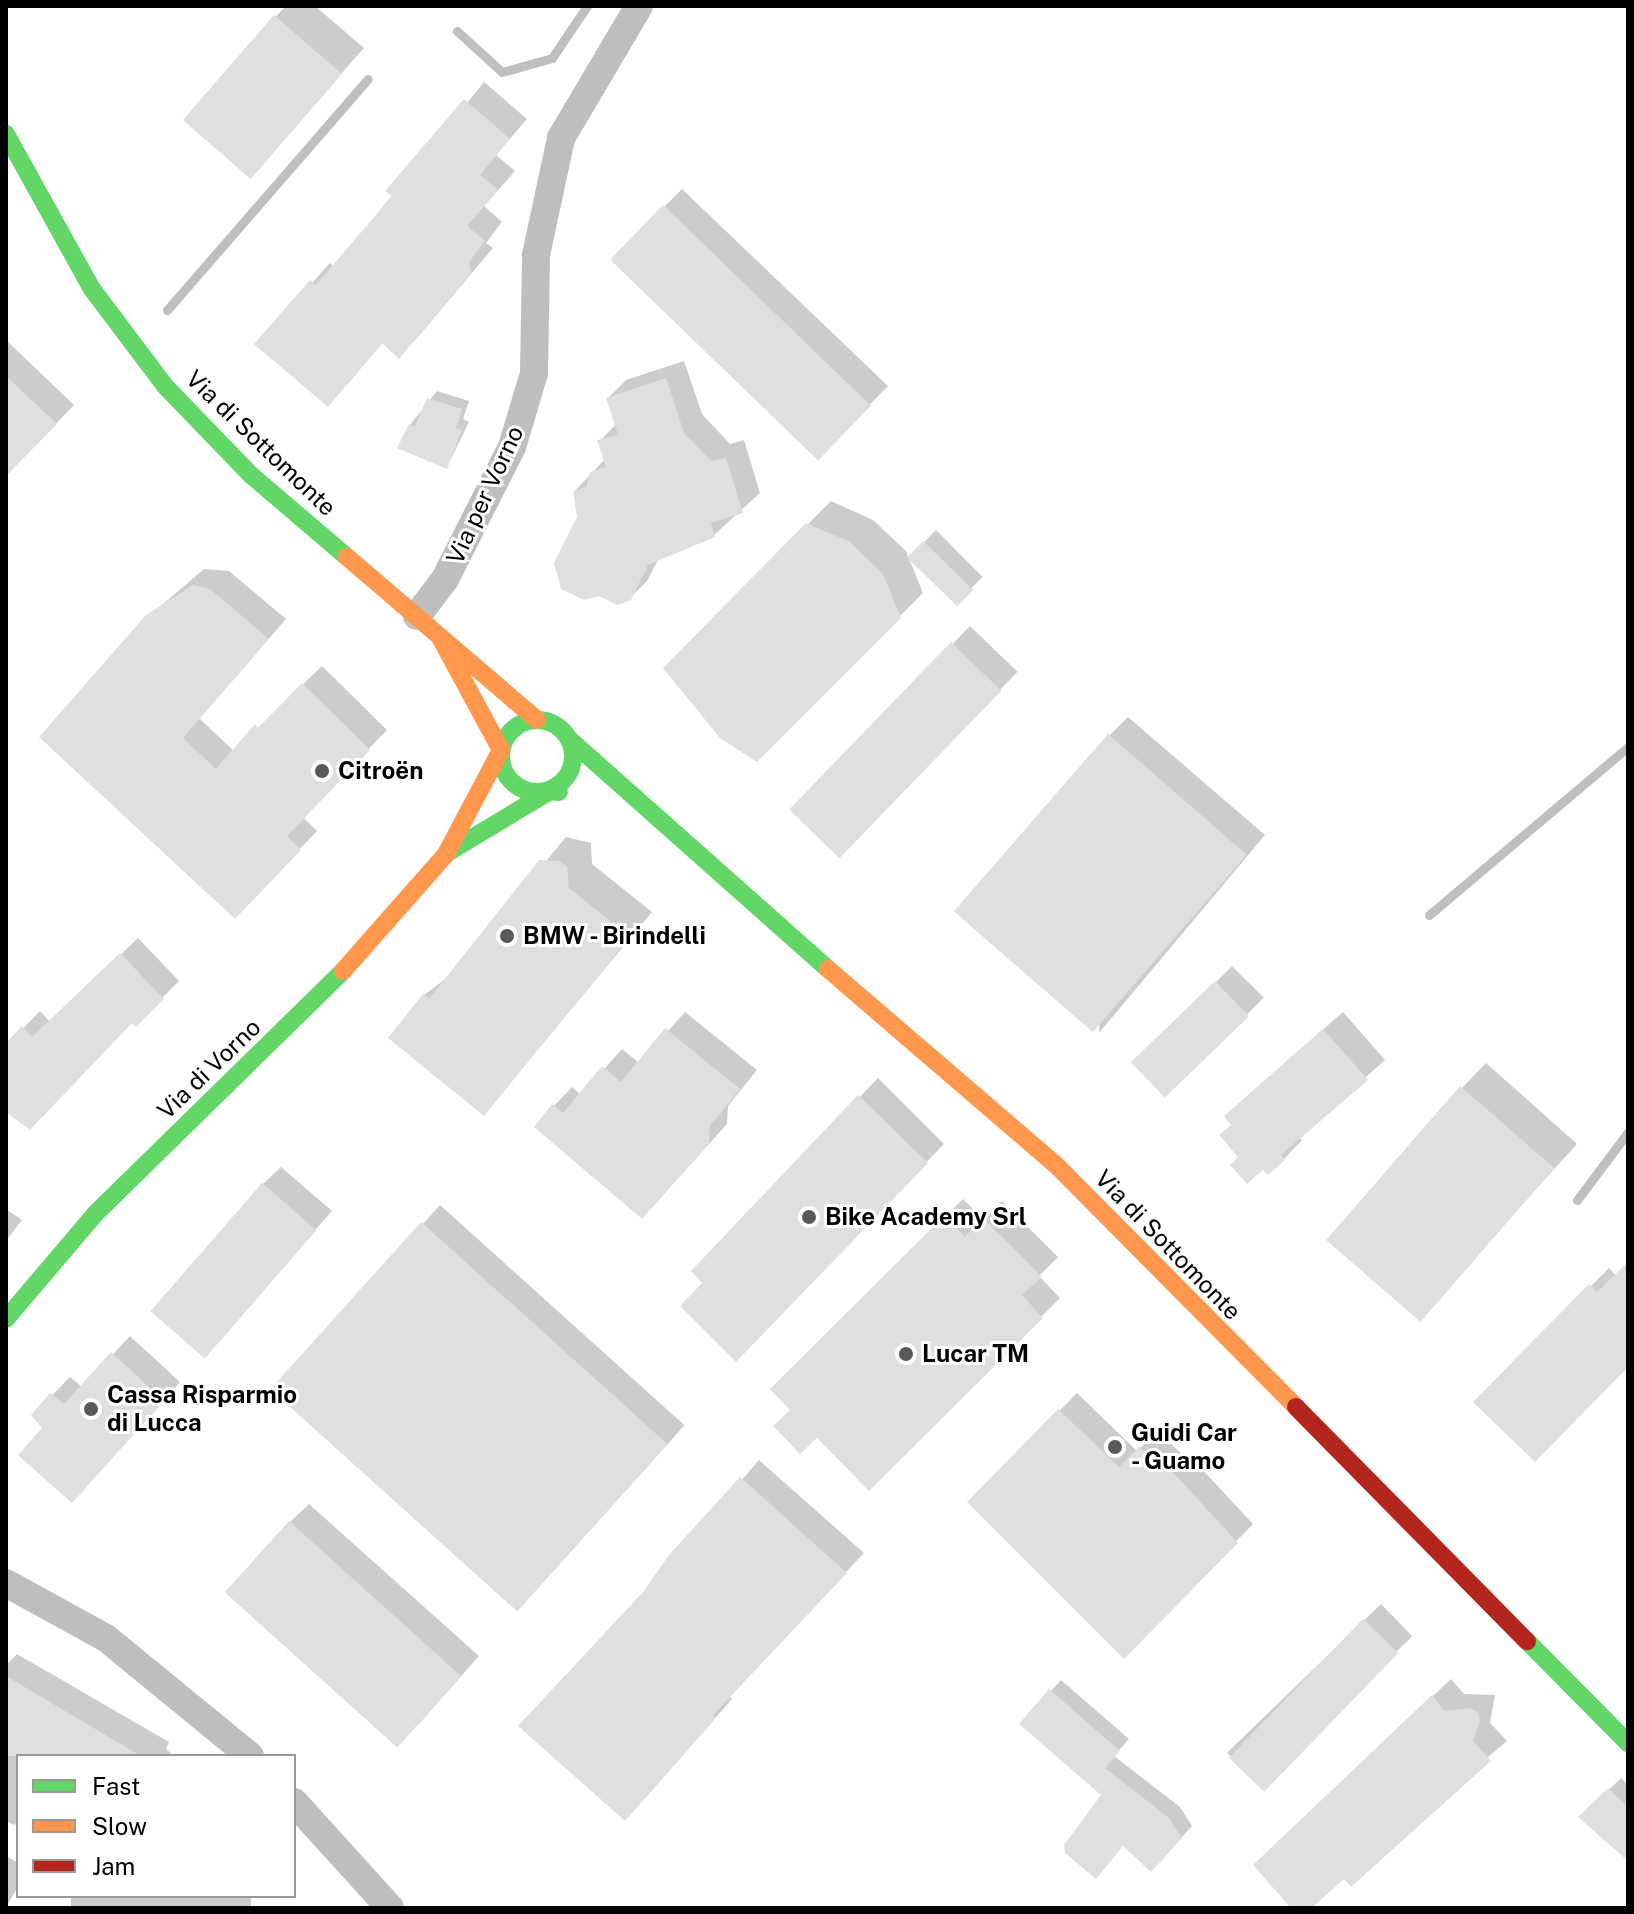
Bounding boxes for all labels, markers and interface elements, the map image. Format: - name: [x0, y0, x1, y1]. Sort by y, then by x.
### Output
- street label: Via di Sottomonte: [180, 364, 342, 522]
- street label: Via per Vorno: [440, 421, 530, 569]
- place label: Citroën: [338, 757, 423, 785]
- marker: Citroën: [313, 762, 331, 780]
- place label: BMW - Birindelli: [523, 922, 709, 950]
- marker: BMW - Birindelli: [498, 927, 516, 945]
- street label: Via di Vorno: [151, 1012, 267, 1126]
- street label: Via di Sottomonte: [1089, 1164, 1247, 1326]
- place label: Bike Academy Srl: [825, 1203, 1027, 1231]
- marker: Bike Academy Srl: [800, 1208, 818, 1226]
- place label: Lucar TM: [922, 1340, 1029, 1368]
- marker: Lucar TM: [897, 1345, 915, 1363]
- place label: Cassa Risparmio di Lucca: [107, 1381, 297, 1437]
- marker: Cassa Risparmio di Lucca: [82, 1400, 100, 1418]
- place label: Guidi Car - Guamo: [1131, 1419, 1237, 1475]
- marker: Guidi Car - Guamo: [1106, 1438, 1124, 1456]
- legend: [16, 1754, 296, 1898]
- text: Fast: [92, 1772, 140, 1800]
- text: Slow: [92, 1812, 147, 1840]
- text: Jam: [92, 1852, 135, 1880]

